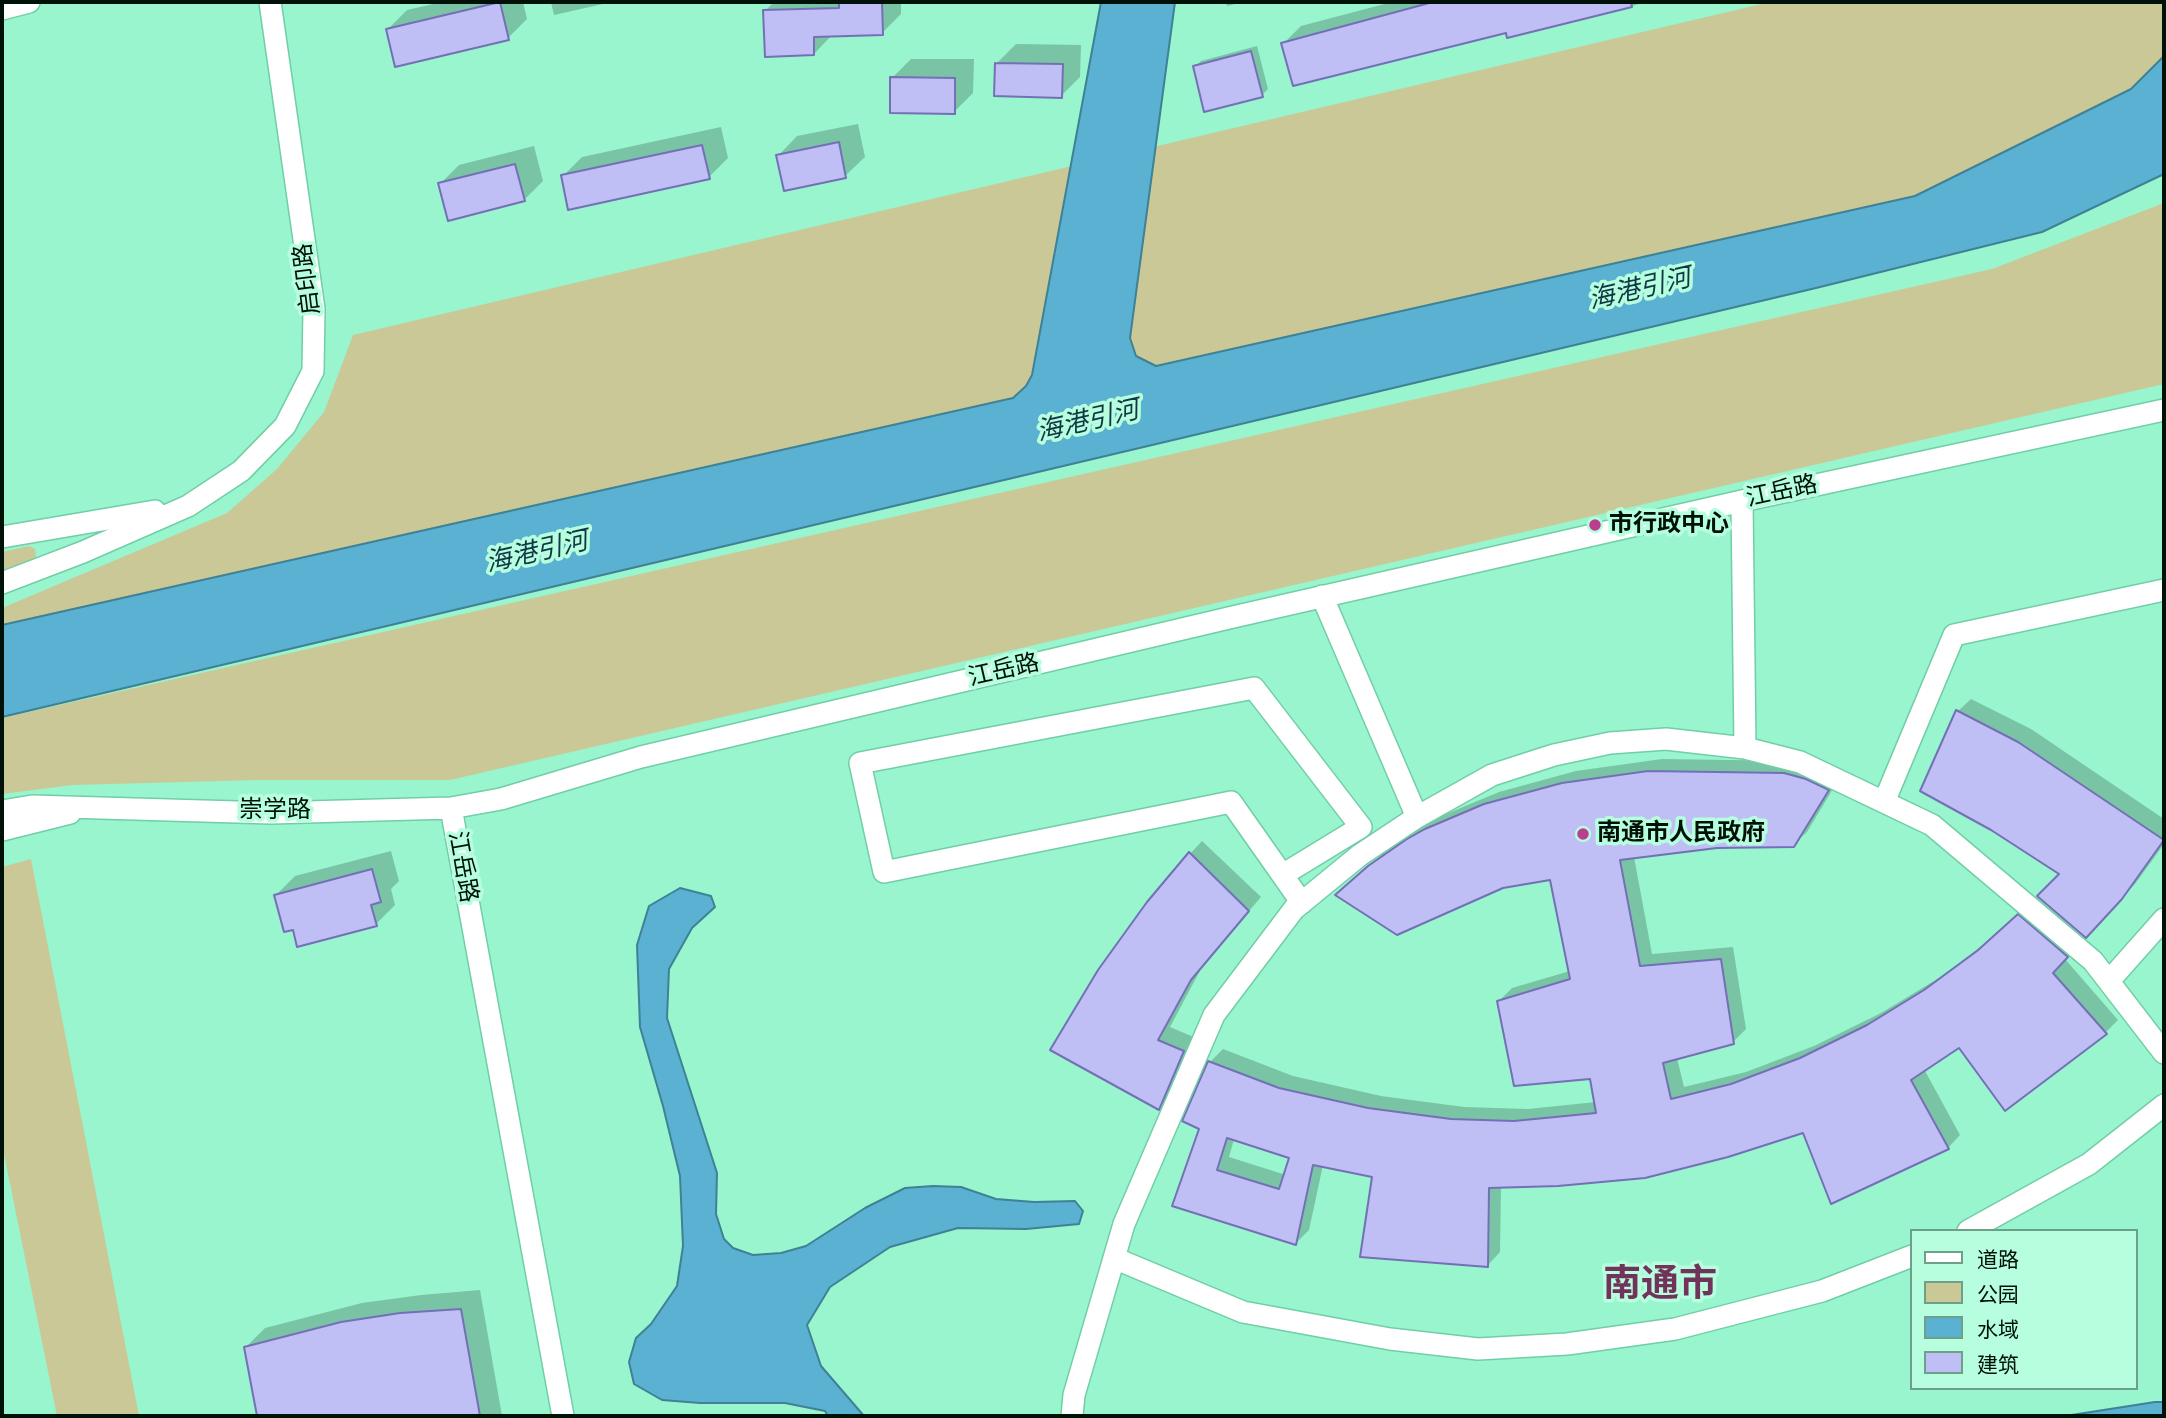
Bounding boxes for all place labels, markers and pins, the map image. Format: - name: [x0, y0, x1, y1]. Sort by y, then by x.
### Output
- place label: 市行政中心: [1609, 511, 1729, 539]
- marker: 市行政中心: [1587, 517, 1603, 533]
- place label: 南通市人民政府: [1597, 820, 1765, 848]
- marker: 南通市人民政府: [1575, 826, 1591, 842]

